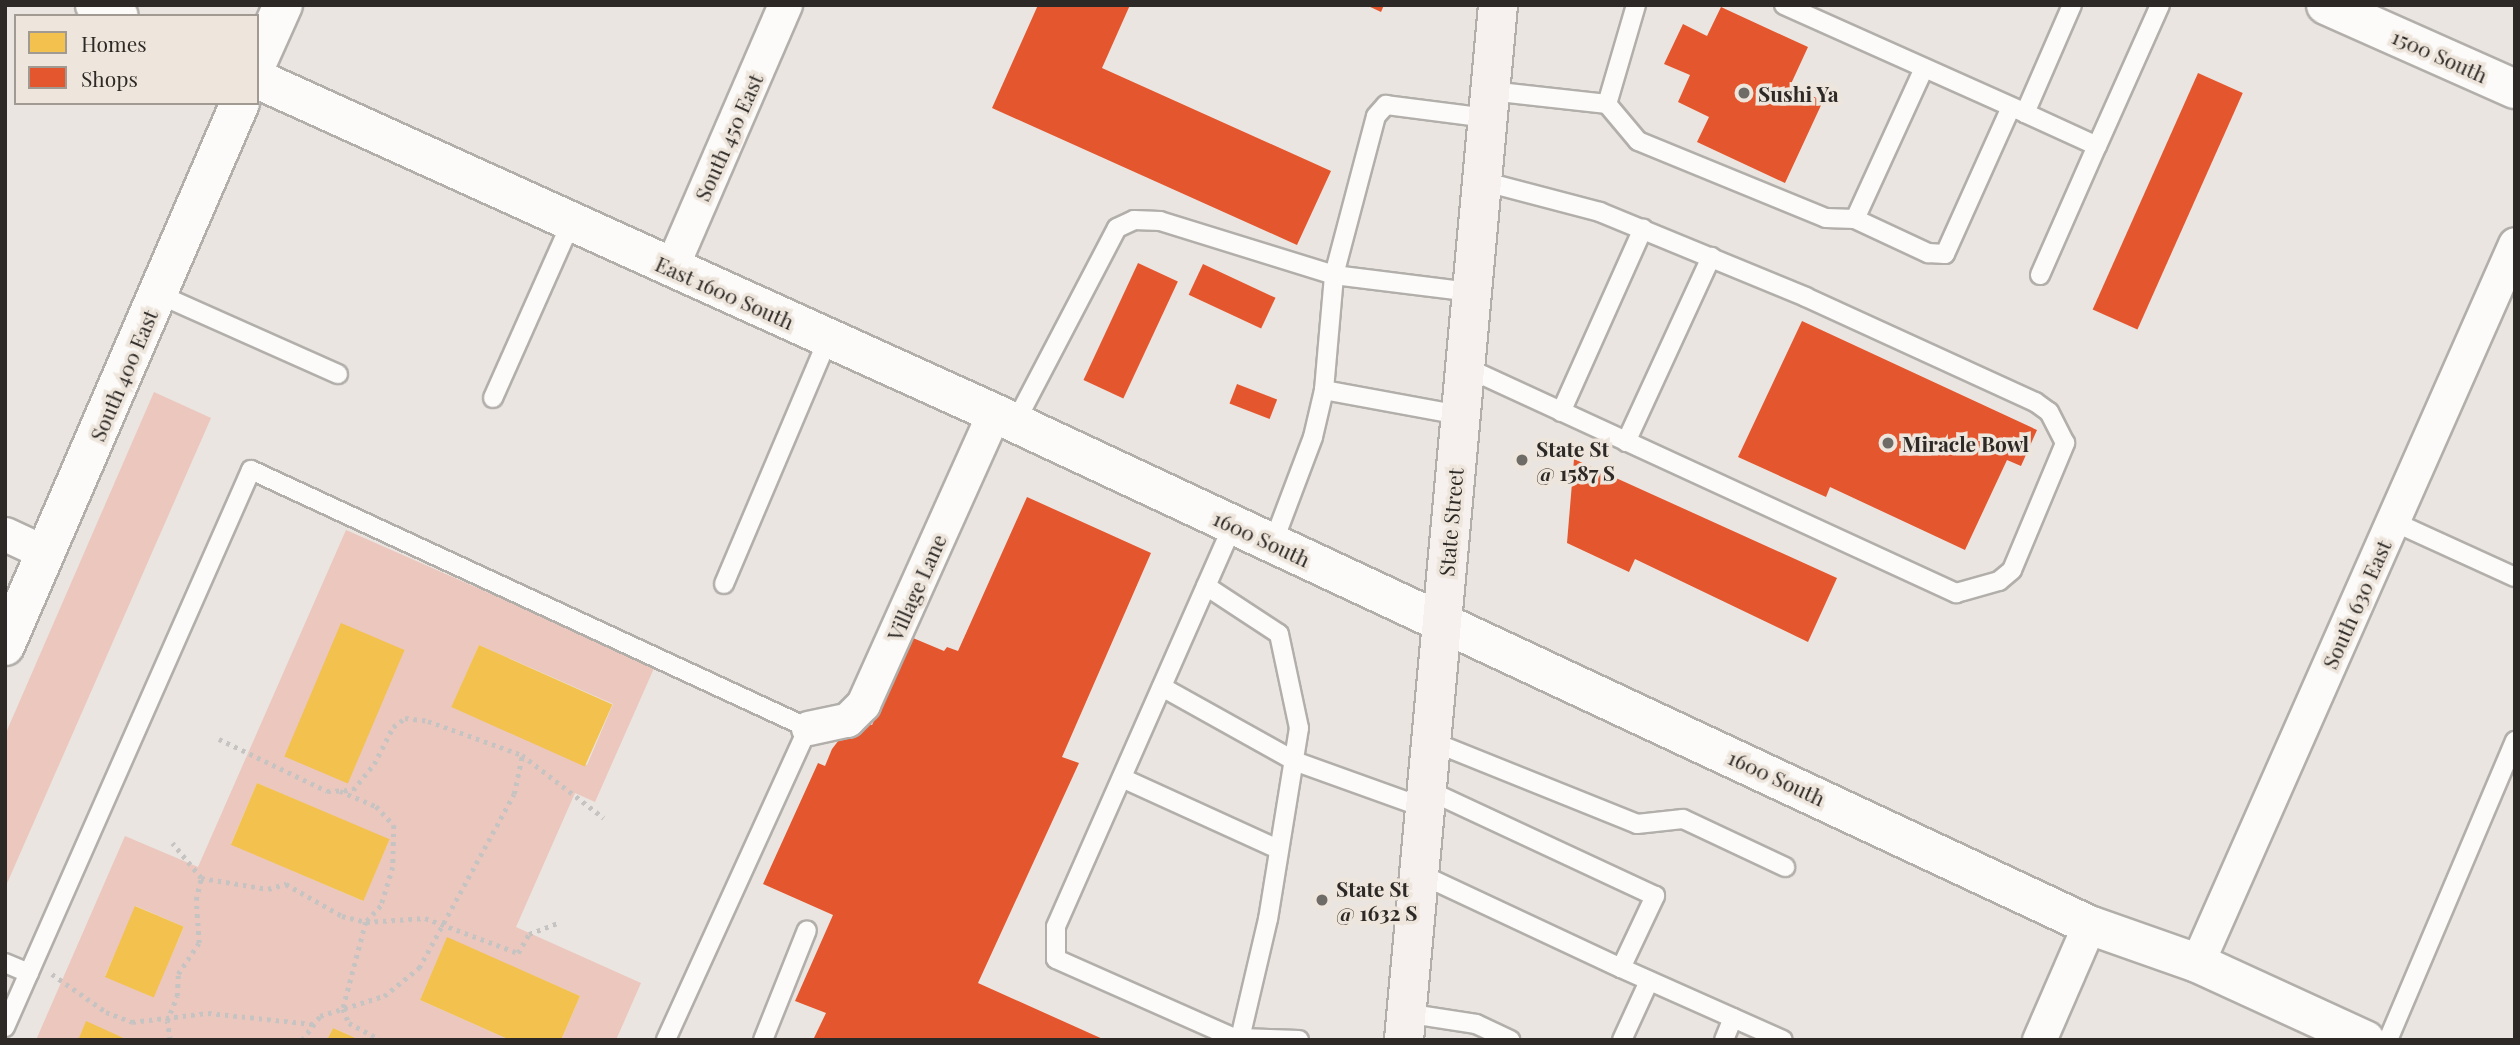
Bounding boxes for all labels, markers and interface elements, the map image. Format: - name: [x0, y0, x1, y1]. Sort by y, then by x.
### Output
- legend: [14, 14, 259, 105]
- street label: 1500 South: [2389, 23, 2491, 87]
- text: Homes: [81, 29, 147, 57]
- text: Shops: [81, 64, 138, 92]
- street label: South 450 East: [689, 69, 767, 205]
- place label: Sushi Ya: [1758, 80, 1839, 106]
- marker: Sushi Ya: [1736, 85, 1752, 101]
- street label: East 1600 South: [652, 250, 798, 334]
- street label: South 400 East: [84, 305, 162, 445]
- place label: Miracle Bowl: [1902, 430, 2029, 456]
- place label: State St @ 1587 S: [1536, 435, 1615, 485]
- marker: Miracle Bowl: [1880, 435, 1896, 451]
- marker: State St @ 1587 S: [1514, 452, 1530, 468]
- street label: State Street: [1433, 467, 1467, 577]
- street label: 1600 South: [1210, 505, 1314, 571]
- street label: Village Lane: [881, 530, 951, 644]
- street label: South 630 East: [2316, 536, 2396, 672]
- street label: 1600 South: [1725, 744, 1829, 810]
- place label: State St @ 1632 S: [1336, 875, 1418, 925]
- marker: State St @ 1632 S: [1314, 892, 1330, 908]

